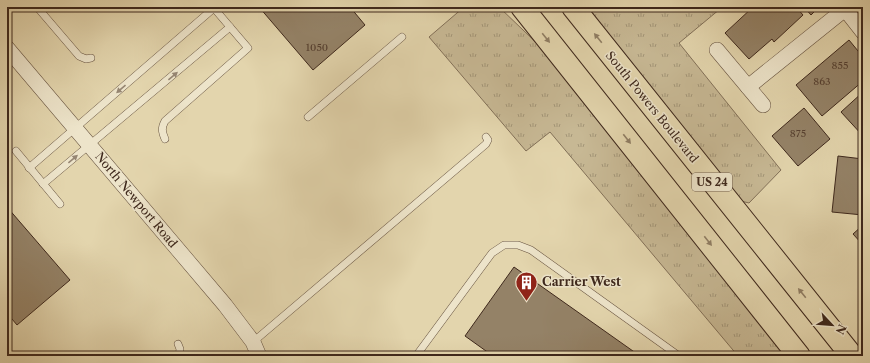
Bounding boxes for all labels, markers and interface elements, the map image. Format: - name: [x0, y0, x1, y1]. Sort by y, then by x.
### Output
- one-way arrow: [541, 32, 550, 43]
- one-way arrow: [593, 33, 602, 44]
- house number: 1050: [306, 41, 328, 54]
- street label: South Powers Boulevard: [603, 48, 702, 166]
- house number: 855: [832, 59, 848, 72]
- one-way arrow: [167, 71, 178, 80]
- house number: 863: [813, 75, 831, 88]
- one-way arrow: [116, 84, 126, 93]
- house number: 875: [790, 127, 806, 140]
- one-way arrow: [622, 134, 631, 145]
- street label: North Newport Road: [92, 149, 181, 251]
- one-way arrow: [68, 155, 78, 164]
- road number: US 24: [692, 173, 732, 191]
- one-way arrow: [703, 236, 712, 247]
- building icon: Carrier West: [513, 269, 539, 302]
- place label: Carrier West: [542, 274, 621, 289]
- one-way arrow: [797, 287, 806, 298]
- north arrow: [812, 305, 852, 345]
- text: N: [832, 322, 849, 337]

